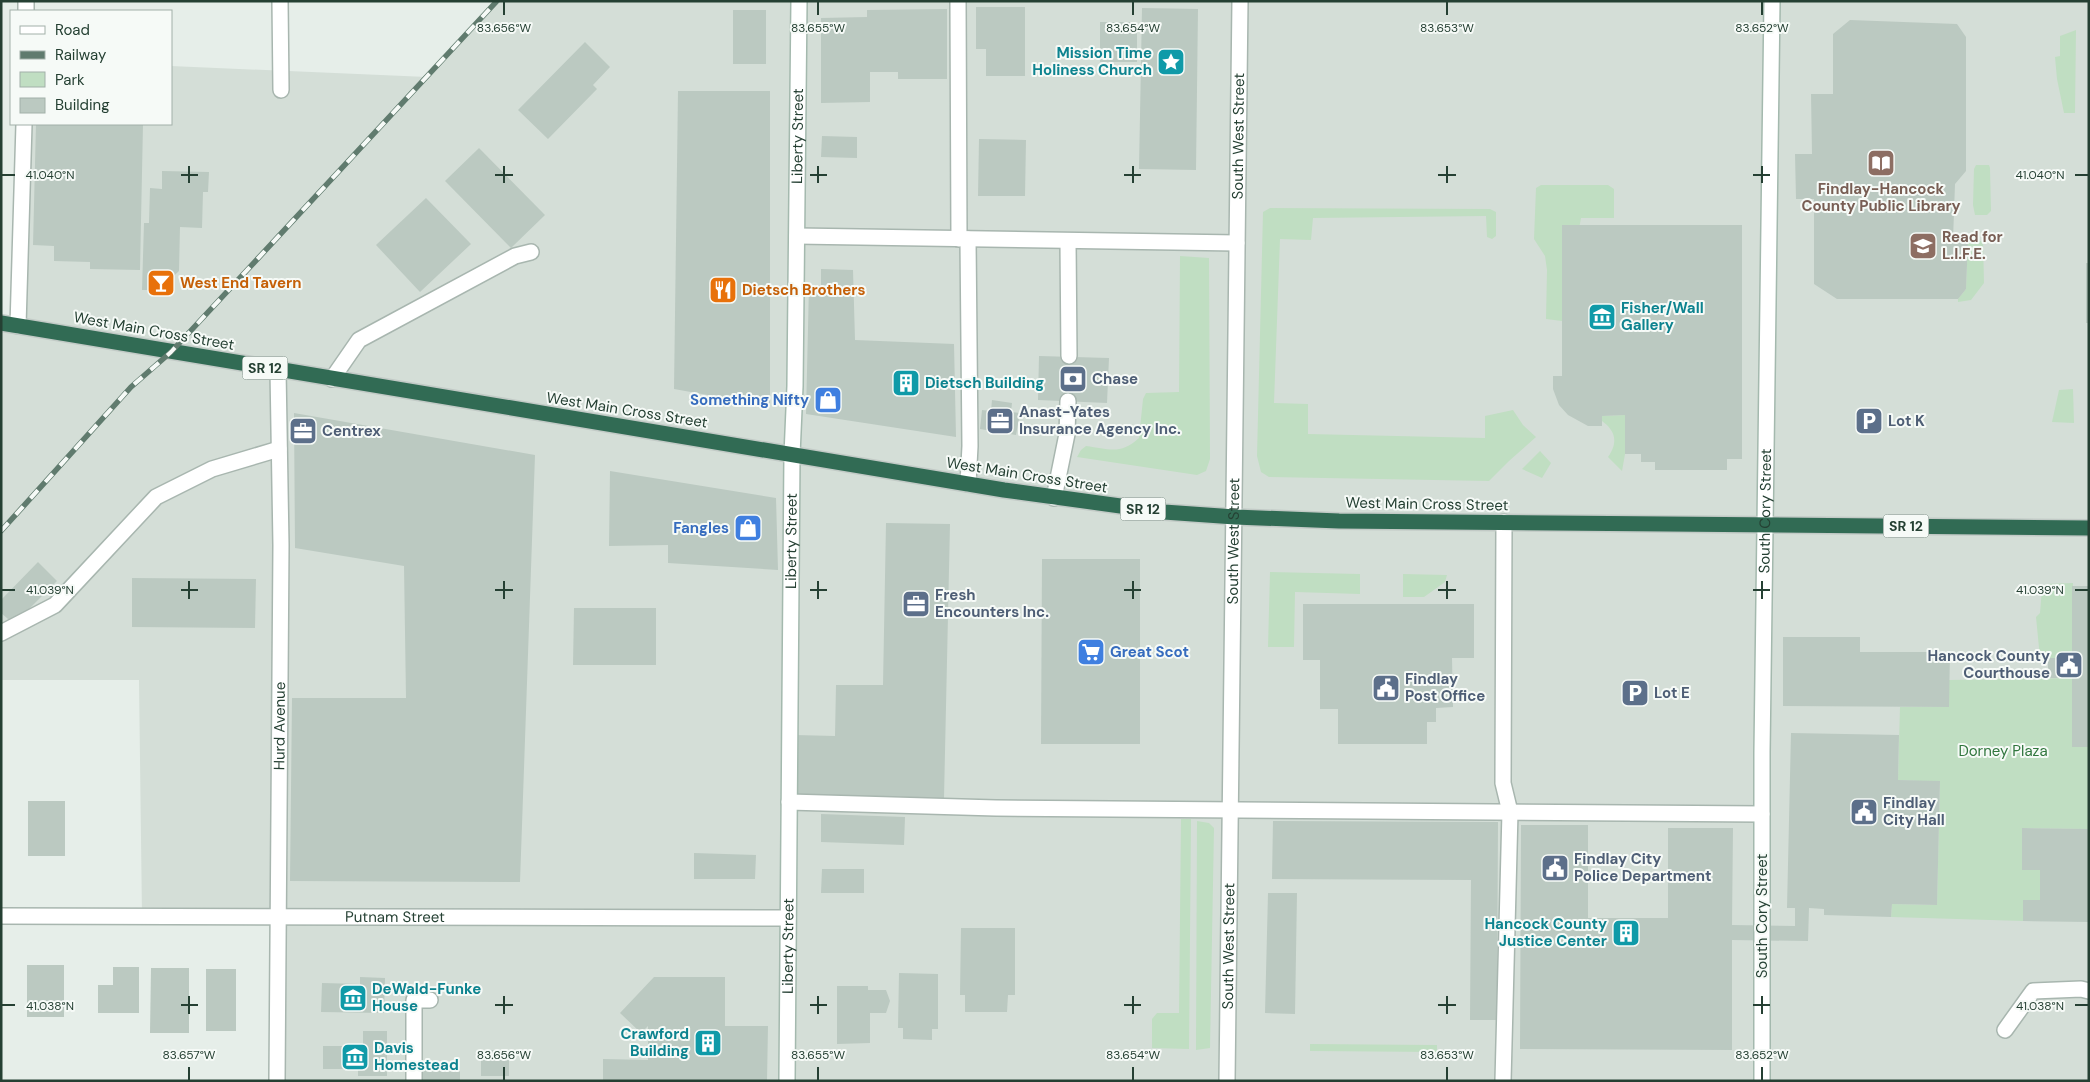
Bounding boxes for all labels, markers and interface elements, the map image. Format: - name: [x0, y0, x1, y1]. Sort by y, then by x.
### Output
- legend: [10, 10, 172, 125]
- text: Road: [55, 20, 90, 40]
- text: 83.656°W: [477, 20, 532, 36]
- text: 83.655°W: [791, 20, 845, 36]
- text: 83.654°W: [1106, 20, 1160, 36]
- text: 83.653°W: [1420, 20, 1474, 36]
- text: 83.652°W: [1735, 20, 1789, 36]
- place label: Mission Time Holiness Church: [1032, 43, 1152, 80]
- text: Railway: [55, 45, 107, 65]
- place icon: Mission Time Holiness Church: [1156, 47, 1186, 77]
- text: Park: [55, 70, 85, 90]
- street label: South West Street: [1228, 72, 1249, 200]
- street label: Liberty Street: [787, 88, 808, 184]
- text: Building: [55, 95, 110, 115]
- library icon: Findlay-Hancock County Public Library: [1866, 148, 1896, 178]
- text: 41.040°N: [25, 167, 75, 183]
- text: 41.040°N: [2015, 167, 2065, 183]
- place label: Findlay-Hancock County Public Library: [1801, 179, 1961, 216]
- place label: Read for L.I.F.E.: [1942, 227, 2003, 264]
- school or university icon: Read for L.I.F.E.: [1908, 231, 1938, 261]
- bar icon: West End Tavern: [146, 268, 176, 298]
- place label: West End Tavern: [180, 273, 301, 293]
- restaurant icon: Dietsch Brothers: [708, 275, 738, 305]
- place label: Dietsch Brothers: [742, 280, 865, 300]
- place label: Fisher/Wall Gallery: [1621, 298, 1704, 335]
- museum icon: Fisher/Wall Gallery: [1587, 302, 1617, 332]
- street label: West Main Cross Street: [72, 307, 236, 355]
- road number: SR 12: [242, 356, 288, 379]
- bank icon: Chase: [1058, 364, 1088, 394]
- building icon: Dietsch Building: [891, 368, 921, 398]
- place label: Chase: [1092, 369, 1138, 389]
- place label: Dietsch Building: [925, 373, 1044, 393]
- shop icon: Something Nifty: [813, 385, 843, 415]
- street label: West Main Cross Street: [545, 387, 709, 433]
- place label: Something Nifty: [690, 390, 809, 410]
- place label: Anast-Yates Insurance Agency Inc.: [1019, 402, 1181, 439]
- office icon: Anast-Yates Insurance Agency Inc.: [985, 406, 1015, 436]
- parking icon: Lot K: [1854, 406, 1884, 436]
- place label: Lot K: [1888, 411, 1925, 431]
- office icon: Centrex: [288, 416, 318, 446]
- place label: Centrex: [322, 421, 381, 441]
- street label: South Cory Street: [1754, 448, 1776, 574]
- street label: West Main Cross Street: [945, 452, 1109, 498]
- street label: South West Street: [1223, 477, 1244, 604]
- street label: Liberty Street: [781, 493, 802, 589]
- street label: West Main Cross Street: [1345, 493, 1509, 515]
- road number: SR 12: [1120, 498, 1166, 520]
- shop icon: Fangles: [733, 513, 763, 543]
- road number: SR 12: [1884, 514, 1928, 538]
- place label: Fangles: [673, 518, 729, 538]
- text: 41.039°N: [26, 582, 74, 598]
- text: 41.039°N: [2016, 582, 2064, 598]
- place label: Fresh Encounters Inc.: [935, 585, 1049, 622]
- office icon: Fresh Encounters Inc.: [901, 589, 931, 619]
- supermarket icon: Great Scot: [1076, 637, 1106, 667]
- place label: Great Scot: [1110, 642, 1189, 662]
- place label: Hancock County Courthouse: [1927, 646, 2050, 683]
- public building icon: Hancock County Courthouse: [2054, 650, 2084, 680]
- place label: Findlay Post Office: [1405, 669, 1485, 706]
- public building icon: Findlay Post Office: [1371, 673, 1401, 703]
- parking icon: Lot E: [1620, 678, 1650, 708]
- street label: Hurd Avenue: [269, 682, 290, 770]
- place label: Lot E: [1654, 683, 1690, 703]
- park label: Dorney Plaza: [1958, 741, 2048, 761]
- place label: Findlay City Hall: [1883, 793, 1945, 830]
- public building icon: Findlay City Hall: [1849, 797, 1879, 827]
- place label: Findlay City Police Department: [1574, 849, 1712, 886]
- public building icon: Findlay City Police Department: [1540, 853, 1570, 883]
- street label: South Cory Street: [1752, 854, 1772, 978]
- street label: South West Street: [1218, 882, 1239, 1009]
- street label: Liberty Street: [778, 898, 798, 994]
- street label: Putnam Street: [345, 907, 445, 927]
- place label: Hancock County Justice Center: [1484, 914, 1607, 951]
- building icon: Hancock County Justice Center: [1611, 918, 1641, 948]
- place label: DeWald-Funke House: [372, 979, 481, 1016]
- museum icon: DeWald-Funke House: [338, 983, 368, 1013]
- text: 41.038°N: [26, 998, 74, 1014]
- text: 41.038°N: [2016, 998, 2064, 1014]
- place label: Crawford Building: [621, 1024, 689, 1061]
- building icon: Crawford Building: [693, 1028, 723, 1058]
- place label: Davis Homestead: [374, 1038, 459, 1075]
- museum icon: Davis Homestead: [340, 1042, 370, 1072]
- text: 83.657°W: [163, 1047, 216, 1063]
- text: 83.656°W: [477, 1047, 532, 1063]
- text: 83.655°W: [791, 1047, 845, 1063]
- text: 83.654°W: [1106, 1047, 1160, 1063]
- text: 83.653°W: [1420, 1047, 1474, 1063]
- text: 83.652°W: [1735, 1047, 1789, 1063]

